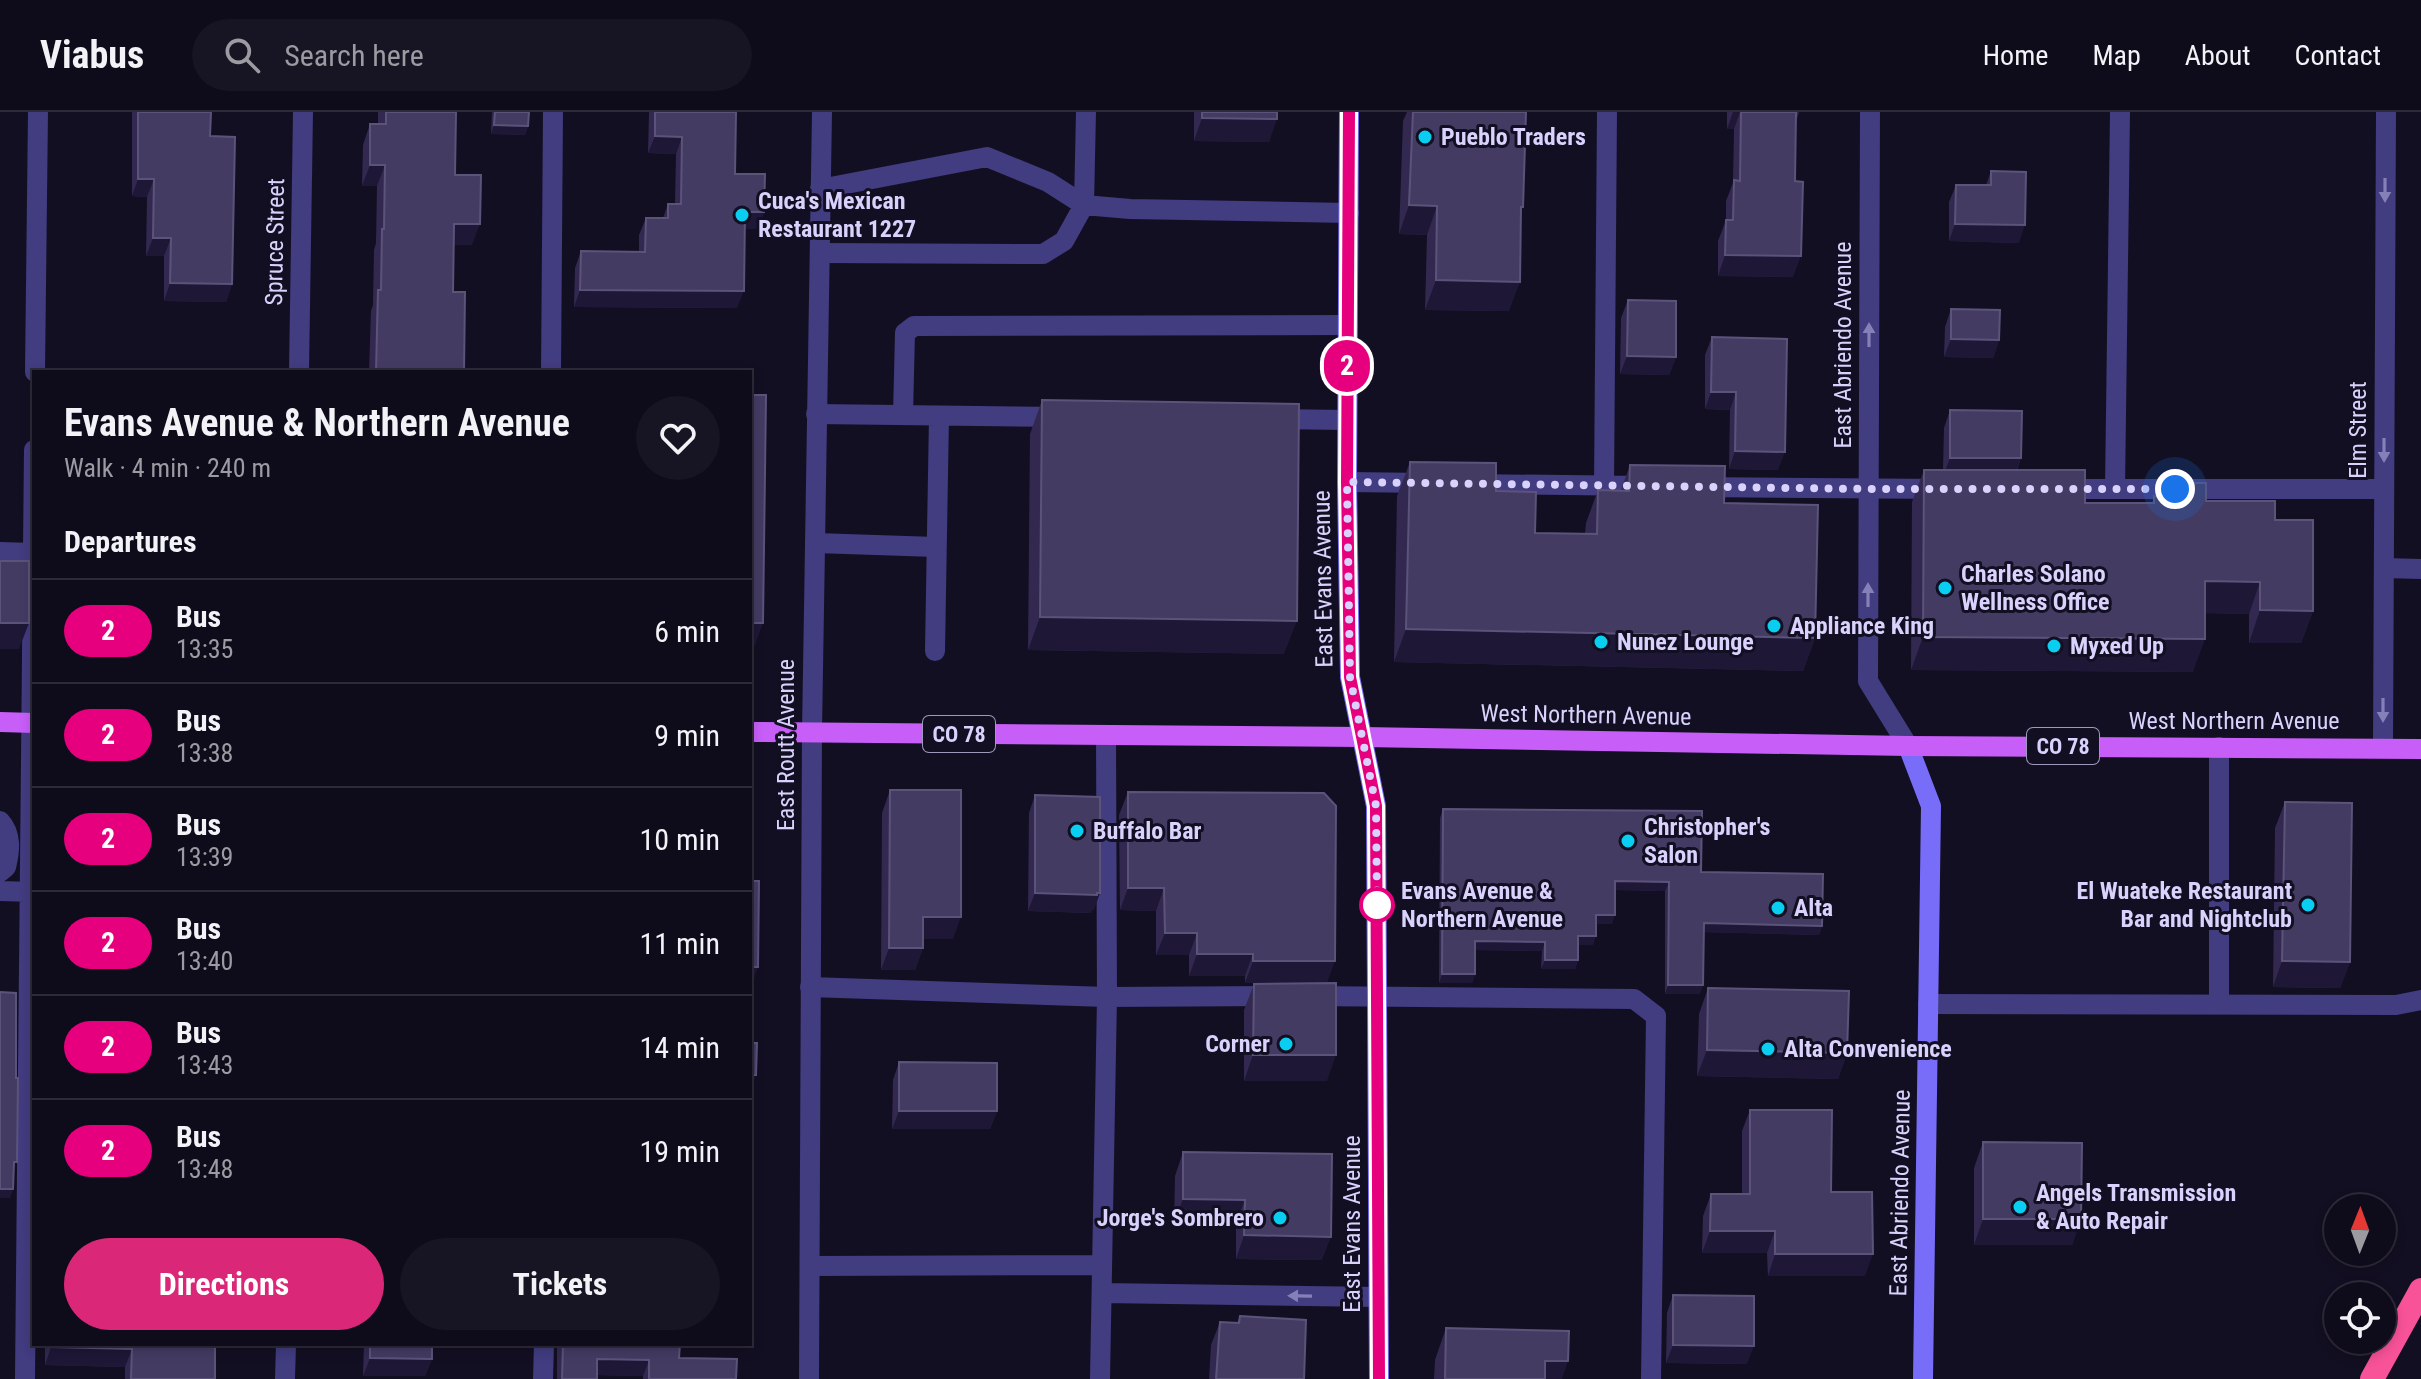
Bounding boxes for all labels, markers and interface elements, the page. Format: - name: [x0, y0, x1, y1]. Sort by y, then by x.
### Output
- search box: [192, 19, 752, 91]
- text: Viabus: [40, 33, 144, 77]
- icon: search: [220, 33, 264, 77]
- text: Search here: [284, 38, 424, 73]
- text: Home: [1983, 39, 2048, 72]
- text: Map: [2092, 39, 2141, 72]
- text: About: [2185, 39, 2251, 72]
- text: Contact: [2295, 39, 2381, 72]
- place label: Pueblo Traders: [1441, 123, 1586, 151]
- marker: Pueblo Traders: [1416, 128, 1434, 146]
- street label: Spruce Street: [260, 178, 290, 306]
- one-way arrow: [2379, 178, 2391, 203]
- place label: Cuca's Mexican Restaurant 1227: [758, 187, 916, 243]
- marker: Cuca's Mexican Restaurant 1227: [733, 206, 751, 224]
- street label: East Abriendo Avenue: [1829, 242, 1857, 448]
- one-way arrow: [1863, 322, 1875, 347]
- line badge: 2: [1321, 340, 1373, 392]
- text: 2: [1340, 349, 1354, 382]
- street label: Elm Street: [2344, 381, 2372, 479]
- button: heart: [636, 396, 720, 480]
- text: Evans Avenue & Northern Avenue: [64, 401, 570, 445]
- one-way arrow: [2378, 438, 2390, 463]
- text: Walk · 4 min · 240 m: [64, 453, 271, 483]
- your location: [2155, 469, 2195, 509]
- street label: East Evans Avenue: [1307, 490, 1339, 668]
- text: Departures: [64, 524, 197, 559]
- place label: Charles Solano Wellness Office: [1961, 560, 2110, 616]
- marker: Charles Solano Wellness Office: [1936, 579, 1954, 597]
- one-way arrow: [1862, 582, 1875, 607]
- text: Bus: [176, 599, 221, 634]
- place label: Appliance King: [1790, 612, 1934, 640]
- text: 2: [101, 614, 115, 647]
- text: 6 min: [654, 614, 720, 649]
- marker: Appliance King: [1765, 617, 1783, 635]
- place label: Nunez Lounge: [1617, 628, 1754, 656]
- place label: Myxed Up: [2070, 632, 2164, 660]
- marker: Nunez Lounge: [1592, 633, 1610, 651]
- text: 13:35: [176, 634, 233, 664]
- marker: Myxed Up: [2045, 637, 2063, 655]
- street label: East Routt Avenue: [772, 659, 800, 831]
- one-way arrow: [2377, 698, 2389, 723]
- street label: West Northern Avenue: [1480, 699, 1692, 731]
- text: Bus: [176, 703, 221, 738]
- street label: West Northern Avenue: [2128, 707, 2340, 735]
- road number: CO 78: [923, 716, 995, 752]
- text: 2: [101, 718, 115, 751]
- text: 9 min: [654, 718, 720, 753]
- road number: CO 78: [2027, 728, 2099, 764]
- text: 13:38: [176, 738, 233, 768]
- text: Bus: [176, 807, 221, 842]
- place label: Christopher's Salon: [1644, 813, 1770, 869]
- place label: Buffalo Bar: [1093, 817, 1202, 845]
- text: 2: [101, 822, 115, 855]
- text: 10 min: [639, 822, 720, 857]
- marker: Buffalo Bar: [1068, 822, 1086, 840]
- marker: Christopher's Salon: [1619, 832, 1637, 850]
- text: 13:39: [176, 842, 233, 872]
- place label: Evans Avenue & Northern Avenue: [1401, 877, 1563, 933]
- place label: El Wuateke Restaurant Bar and Nightclub: [2076, 877, 2292, 933]
- marker: Evans Avenue & Northern Avenue: [1360, 888, 1394, 922]
- place label: Alta: [1794, 894, 1833, 922]
- marker: El Wuateke Restaurant Bar and Nightclub: [2299, 896, 2317, 914]
- marker: Alta: [1769, 899, 1787, 917]
- text: Bus: [176, 911, 221, 946]
- text: 2: [101, 926, 115, 959]
- text: 11 min: [639, 926, 720, 961]
- text: 13:40: [176, 946, 233, 976]
- text: Bus: [176, 1015, 221, 1050]
- text: 2: [101, 1030, 115, 1063]
- text: 14 min: [639, 1030, 720, 1065]
- place label: Corner: [1205, 1030, 1270, 1058]
- marker: Corner: [1277, 1035, 1295, 1053]
- place label: Alta Convenience: [1784, 1035, 1952, 1063]
- marker: Alta Convenience: [1759, 1040, 1777, 1058]
- text: 13:43: [176, 1050, 233, 1080]
- street label: East Abriendo Avenue: [1884, 1089, 1916, 1297]
- text: Bus: [176, 1119, 221, 1154]
- text: 2: [101, 1134, 115, 1167]
- text: 19 min: [639, 1134, 720, 1169]
- street label: East Evans Avenue: [1338, 1135, 1366, 1313]
- text: 13:48: [176, 1154, 233, 1184]
- place label: Angels Transmission & Auto Repair: [2036, 1179, 2236, 1235]
- north arrow: [2324, 1194, 2396, 1266]
- map controls: [2324, 1194, 2396, 1354]
- marker: Angels Transmission & Auto Repair: [2011, 1198, 2029, 1216]
- place label: Jorge's Sombrero: [1097, 1204, 1264, 1232]
- marker: Jorge's Sombrero: [1271, 1209, 1289, 1227]
- button: Directions: [64, 1238, 384, 1330]
- button: Tickets: [400, 1238, 720, 1330]
- button: locate: [2324, 1282, 2396, 1354]
- one-way arrow: [1287, 1290, 1312, 1302]

